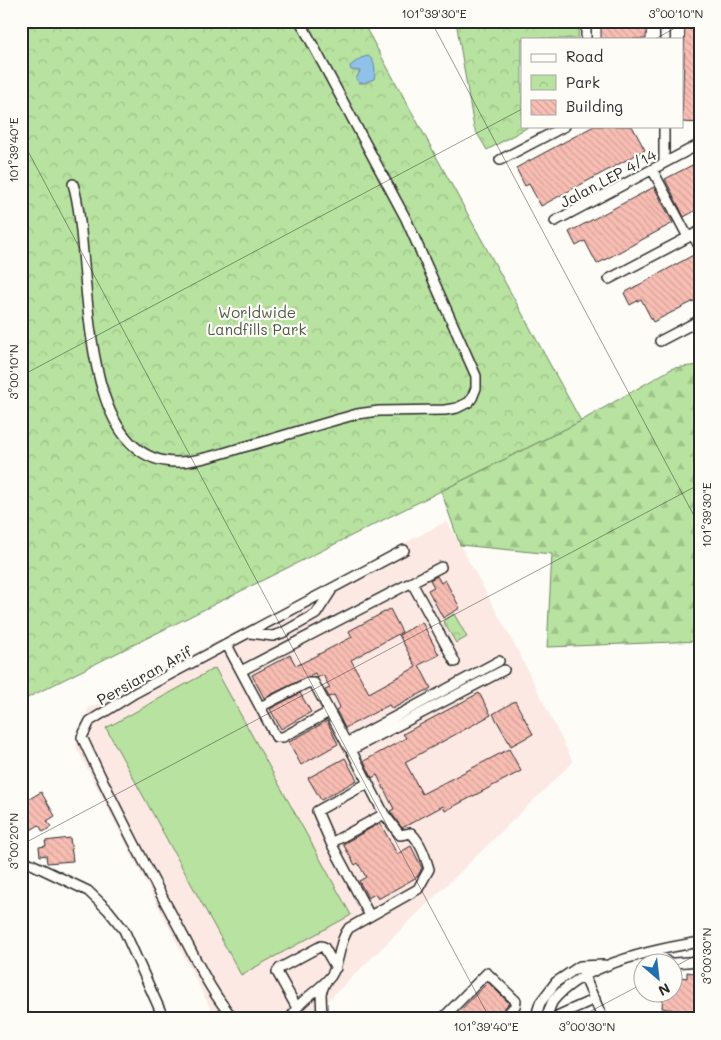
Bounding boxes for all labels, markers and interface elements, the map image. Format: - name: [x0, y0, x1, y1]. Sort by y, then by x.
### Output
- text: 101°39'30"E: [401, 5, 467, 21]
- text: 3°00'10"N: [649, 5, 703, 21]
- legend: [521, 38, 684, 128]
- text: Road: [566, 46, 603, 66]
- text: Park: [566, 72, 600, 92]
- text: Building: [566, 96, 623, 116]
- text: 101°39'40"E: [5, 117, 21, 183]
- street label: Jalan LEP 4/14: [556, 144, 660, 212]
- park label: Worldwide Landfills Park: [207, 302, 307, 339]
- text: 3°00'10"N: [5, 345, 21, 399]
- text: 101°39'30"E: [698, 482, 714, 548]
- street label: Persiaran Arif: [93, 640, 196, 709]
- text: 3°00'20"N: [5, 813, 21, 869]
- text: 3°00'30"N: [698, 928, 714, 984]
- north arrow: [634, 952, 684, 1002]
- text: N: [655, 979, 673, 1001]
- text: 101°39'40"E: [453, 1018, 519, 1034]
- text: 3°00'30"N: [559, 1018, 615, 1034]

